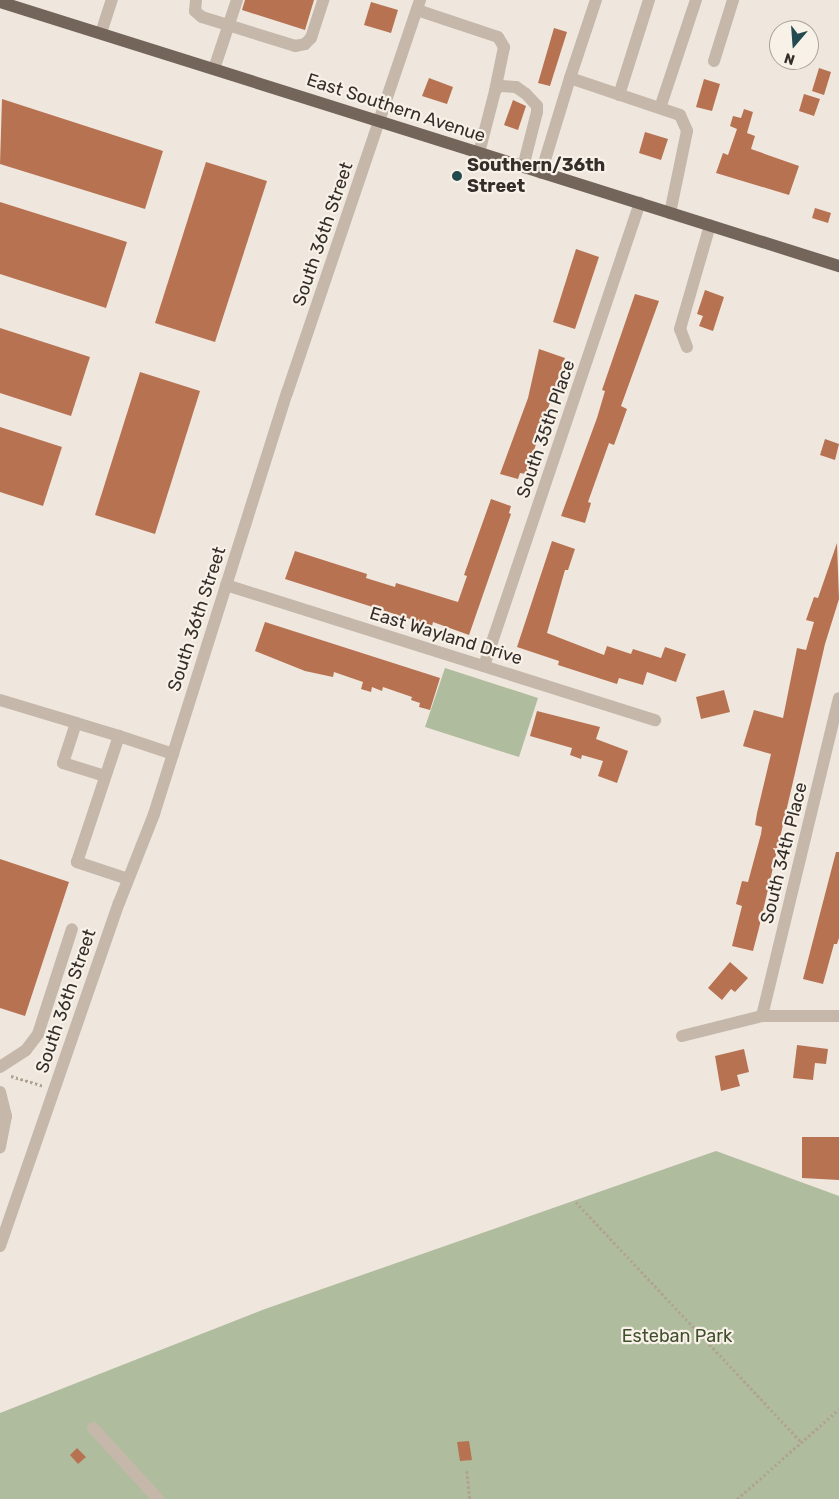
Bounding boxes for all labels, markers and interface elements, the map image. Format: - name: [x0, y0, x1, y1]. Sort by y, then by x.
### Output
- north arrow: [769, 20, 819, 70]
- text: N: [782, 49, 797, 68]
- street label: East Southern Avenue: [304, 69, 488, 147]
- place label: Southern/36th Street: [467, 155, 605, 198]
- street label: South 36th Street: [288, 159, 358, 309]
- marker: Southern/36th Street: [451, 170, 463, 182]
- street label: South 35th Place: [512, 357, 580, 501]
- street label: South 36th Street: [163, 544, 231, 694]
- street label: East Wayland Drive: [367, 602, 525, 670]
- street label: South 34th Place: [756, 780, 812, 926]
- street label: South 36th Street: [31, 926, 101, 1076]
- park label: Esteban Park: [622, 1325, 732, 1347]

